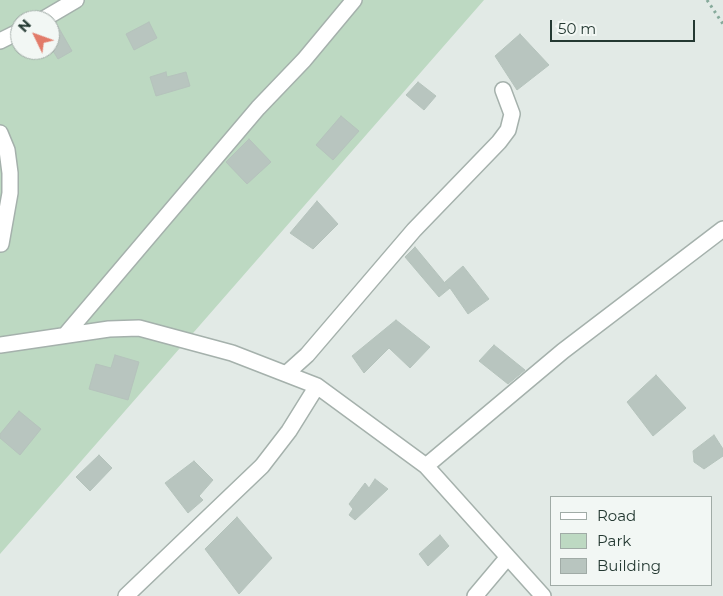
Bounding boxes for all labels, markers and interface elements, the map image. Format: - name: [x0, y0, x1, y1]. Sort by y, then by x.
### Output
- north arrow: [10, 10, 60, 60]
- scale bar: [553, 10, 698, 42]
- text: N: [14, 15, 35, 36]
- text: 50 m: [558, 19, 596, 38]
- legend: [550, 496, 713, 586]
- text: Road: [597, 506, 636, 525]
- text: Park: [597, 531, 631, 550]
- text: Building: [597, 556, 661, 575]

